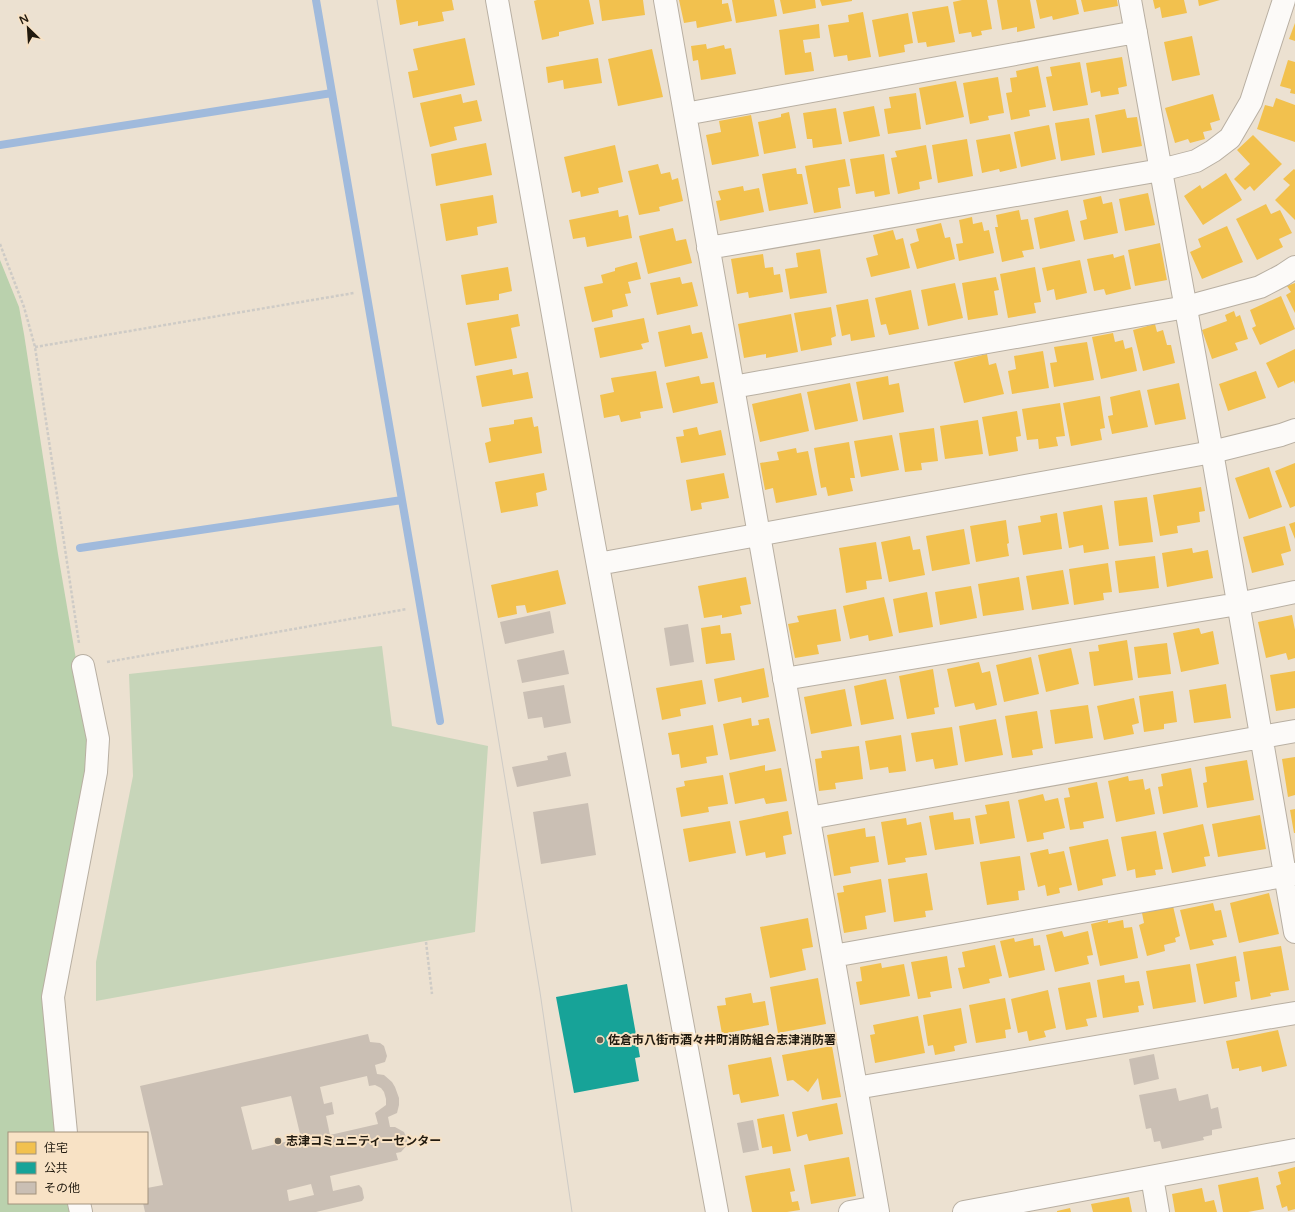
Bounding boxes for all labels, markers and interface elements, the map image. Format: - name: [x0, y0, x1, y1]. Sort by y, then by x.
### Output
- north arrow: [8, 8, 48, 48]
- text: N: [17, 12, 31, 27]
- place label: 佐倉市八街市酒々井町消防組合志津消防署: [608, 1033, 836, 1047]
- marker: 佐倉市八街市酒々井町消防組合志津消防署: [595, 1035, 605, 1045]
- legend: [8, 1132, 148, 1204]
- place label: 志津コミュニティーセンター: [286, 1134, 441, 1148]
- marker: 志津コミュニティーセンター: [273, 1136, 283, 1146]
- text: 住宅: [44, 1141, 68, 1155]
- text: 公共: [44, 1161, 68, 1175]
- text: その他: [44, 1181, 80, 1195]

